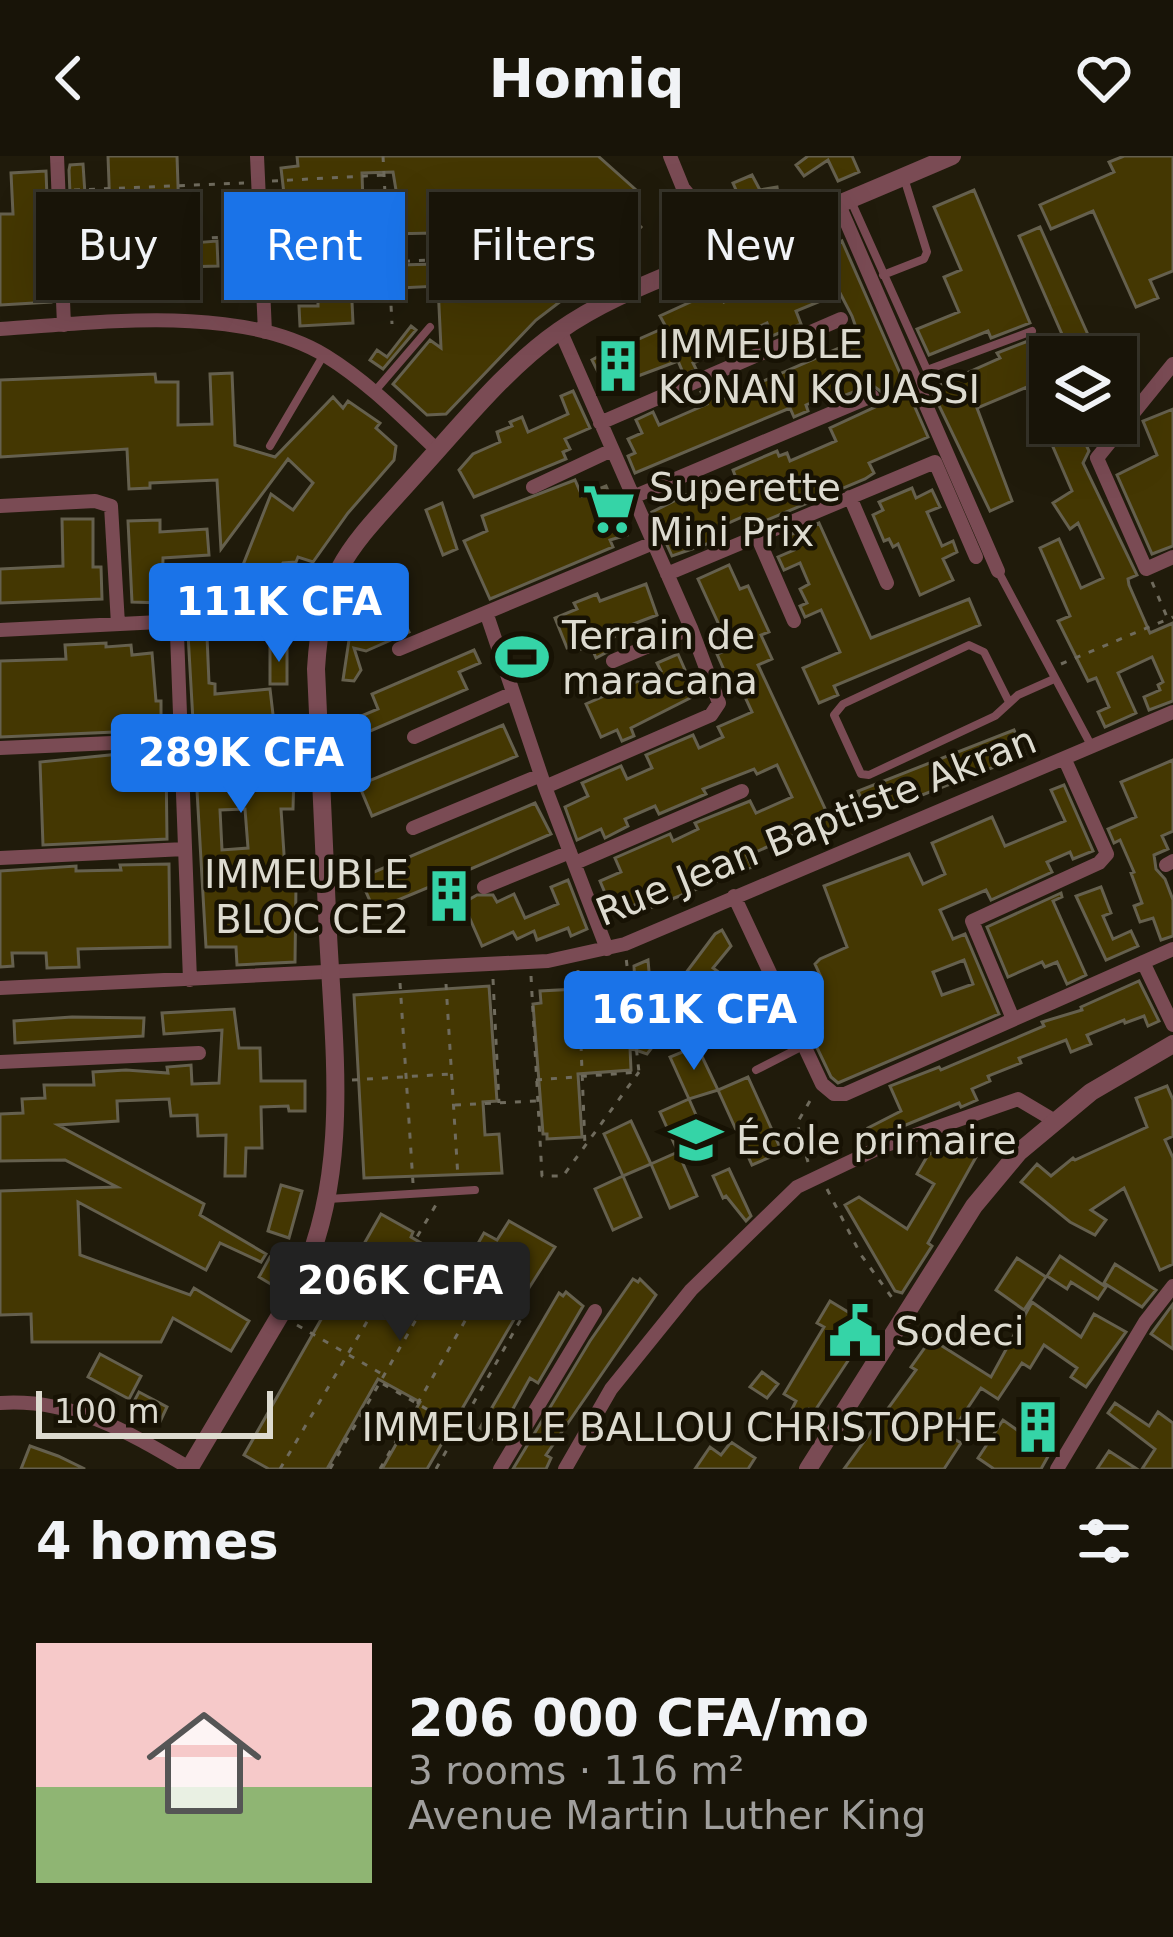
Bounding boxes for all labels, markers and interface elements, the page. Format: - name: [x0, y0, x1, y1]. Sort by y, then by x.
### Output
- icon: back: [36, 45, 102, 111]
- icon: heart: [1071, 45, 1137, 111]
- text: Homiq: [489, 47, 684, 110]
- chip: Buy: [36, 192, 200, 300]
- chip: Rent: [224, 192, 405, 300]
- chip: Filters: [429, 192, 638, 300]
- chip: New: [662, 192, 838, 300]
- place label: IMMEUBLE KONAN KOUASSI: [658, 322, 980, 412]
- map controls: [1029, 336, 1137, 444]
- button: layers: [1029, 336, 1137, 444]
- building icon: IMMEUBLE KONAN KOUASSI: [589, 337, 647, 395]
- place label: Superette Mini Prix: [649, 465, 841, 555]
- supermarket icon: Superette Mini Prix: [580, 480, 638, 538]
- pin: 111K CFA: [155, 563, 403, 665]
- text: 111K CFA: [176, 579, 382, 624]
- place label: Terrain de maracana: [561, 613, 758, 703]
- sports icon: Terrain de maracana: [493, 628, 551, 686]
- pin: 289K CFA: [117, 714, 365, 816]
- street label: Rue Jean Baptiste Akran: [589, 717, 1043, 935]
- text: 289K CFA: [138, 730, 344, 775]
- place label: IMMEUBLE BLOC CE2: [204, 852, 409, 942]
- building icon: IMMEUBLE BLOC CE2: [420, 867, 478, 925]
- pin: 161K CFA: [570, 971, 818, 1073]
- text: 161K CFA: [591, 987, 797, 1032]
- school or university icon: École primaire: [667, 1111, 725, 1169]
- place label: École primaire: [736, 1117, 1017, 1163]
- pin: 206K CFA: [276, 1242, 524, 1344]
- text: 206K CFA: [297, 1258, 503, 1303]
- public building icon: Sodeci: [826, 1302, 884, 1360]
- place label: Sodeci: [895, 1309, 1025, 1354]
- scale bar: [36, 1385, 273, 1438]
- text: 100 m: [54, 1392, 160, 1431]
- building icon: IMMEUBLE BALLOU CHRISTOPHE: [1009, 1398, 1067, 1456]
- place label: IMMEUBLE BALLOU CHRISTOPHE: [361, 1405, 998, 1450]
- icon: filters: [1071, 1508, 1137, 1574]
- text: 4 homes: [36, 1512, 279, 1571]
- text: 206 000 CFA/mo: [408, 1689, 869, 1748]
- icon: home: [132, 1691, 276, 1835]
- text: 3 rooms · 116 m²: [408, 1748, 744, 1793]
- text: Avenue Martin Luther King: [408, 1793, 926, 1838]

